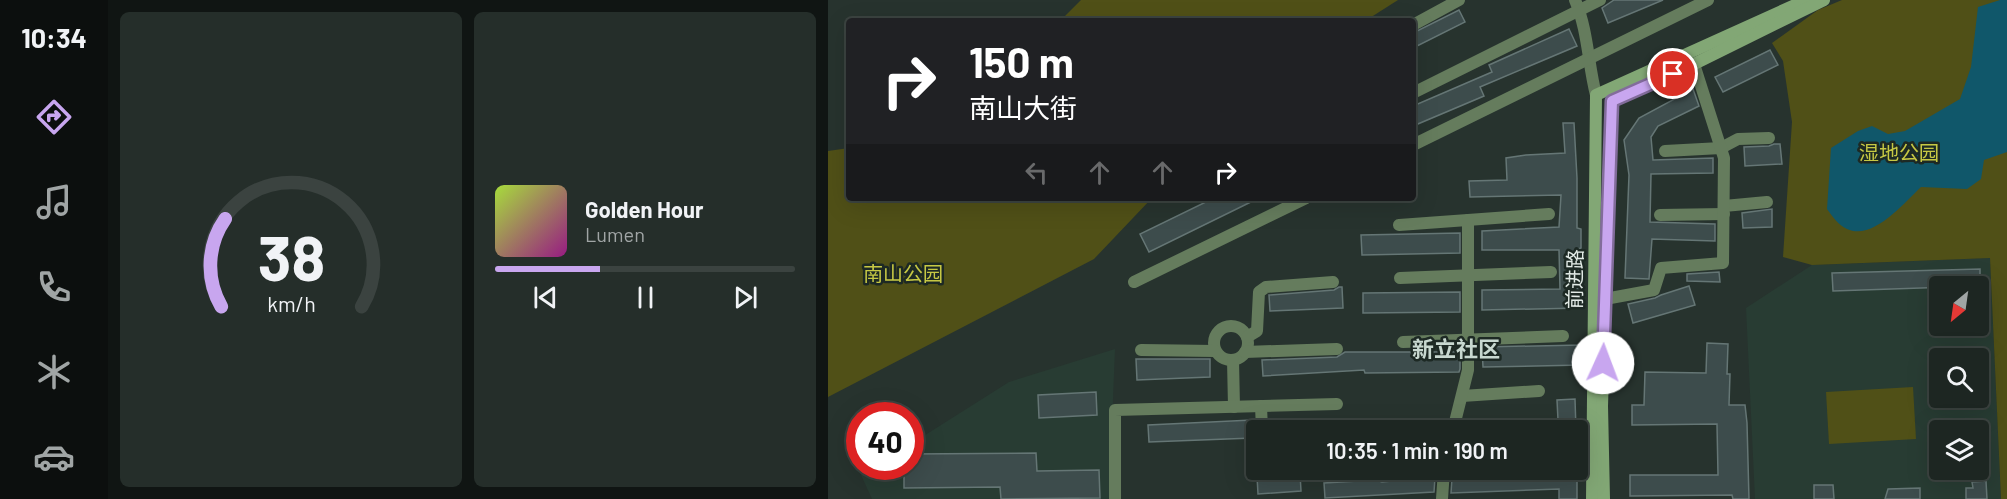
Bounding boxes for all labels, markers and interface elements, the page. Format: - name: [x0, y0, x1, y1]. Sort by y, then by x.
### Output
- text: 10:34: [21, 21, 87, 53]
- text: 150 m: [969, 36, 1074, 86]
- icon: right: [870, 42, 948, 120]
- pin: [1647, 48, 1698, 99]
- icon: arrive: [1656, 57, 1689, 90]
- text: 南山大街: [969, 91, 1077, 123]
- icon: directions: [33, 96, 75, 138]
- park label: 湿地公园: [1859, 140, 1939, 164]
- icon: left: [1020, 156, 1053, 189]
- icon: ahead: [1083, 156, 1116, 189]
- icon: ahead: [1146, 156, 1179, 189]
- icon: right: [1209, 156, 1242, 189]
- icon: music: [33, 181, 75, 223]
- text: Golden Hour: [585, 196, 703, 222]
- text: 38: [257, 219, 325, 293]
- text: Lumen: [585, 222, 645, 246]
- street label: 前进路: [1561, 249, 1587, 309]
- park label: 南山公园: [863, 261, 943, 285]
- icon: phone: [33, 266, 75, 308]
- north arrow: [1929, 276, 1989, 336]
- map controls: [1929, 276, 1989, 480]
- icon: previous: [529, 281, 562, 314]
- icon: pause: [629, 281, 662, 314]
- icon: next: [729, 281, 762, 314]
- text: km/h: [267, 291, 315, 316]
- position arrow: [1571, 331, 1635, 395]
- district label: 新立社区: [1412, 335, 1500, 361]
- button: search: [1929, 348, 1989, 408]
- icon: climate: [33, 351, 75, 393]
- speed limit sign: 40: [846, 402, 924, 480]
- button: layers: [1929, 420, 1989, 480]
- icon: car: [33, 436, 75, 478]
- text: 10:35 · 1 min · 190 m: [1326, 437, 1508, 463]

